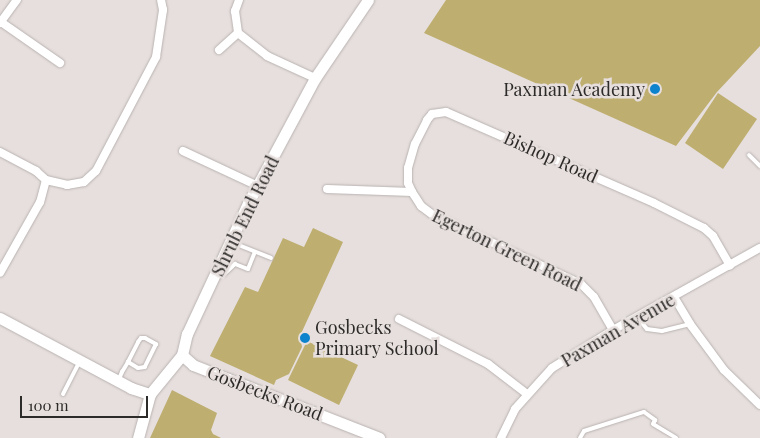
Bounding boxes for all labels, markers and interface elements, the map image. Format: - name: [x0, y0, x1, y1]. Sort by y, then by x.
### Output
- place label: Paxman Academy: [503, 78, 645, 100]
- marker: Paxman Academy: [649, 83, 661, 95]
- street label: Bishop Road: [501, 127, 601, 187]
- street label: Shrub End Road: [207, 152, 283, 280]
- street label: Egerton Green Road: [429, 204, 585, 296]
- street label: Paxman Avenue: [557, 289, 679, 371]
- place label: Gosbecks Primary School: [315, 317, 439, 359]
- marker: Gosbecks Primary School: [299, 332, 311, 344]
- street label: Gosbecks Road: [204, 361, 326, 425]
- scale bar: [22, 386, 150, 418]
- text: 100 m: [28, 395, 69, 415]

